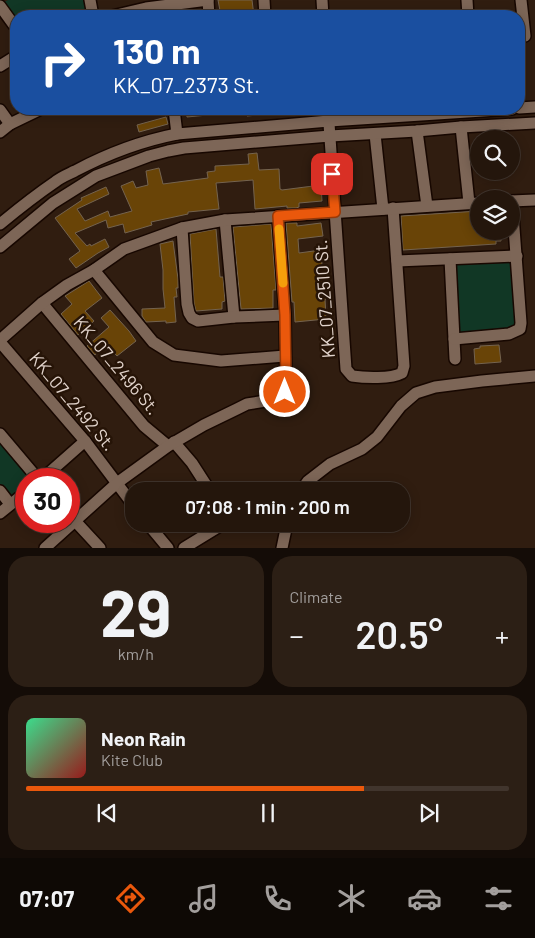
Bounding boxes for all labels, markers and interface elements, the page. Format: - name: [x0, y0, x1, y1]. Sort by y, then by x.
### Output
- text: 130 m: [113, 29, 200, 71]
- icon: right: [30, 30, 95, 95]
- text: KK_07_2373 St.: [113, 71, 260, 97]
- map controls: [470, 130, 520, 240]
- button: search: [470, 130, 520, 180]
- pin: [311, 153, 353, 195]
- icon: arrive: [318, 160, 346, 188]
- button: layers: [470, 190, 520, 240]
- street label: KK_07_2510 St.: [309, 239, 339, 359]
- street label: KK_07_2496 St.: [69, 311, 165, 419]
- street label: KK_07_2492 St.: [25, 347, 121, 455]
- position arrow: [258, 365, 310, 417]
- speed limit sign: 30: [15, 468, 80, 533]
- text: 07:08 · 1 min · 200 m: [185, 495, 350, 518]
- text: 29: [100, 572, 171, 650]
- text: Climate: [290, 587, 342, 606]
- text: 20.5°: [356, 611, 443, 657]
- text: −: [290, 618, 304, 652]
- text: +: [495, 618, 509, 652]
- text: km/h: [118, 644, 154, 663]
- text: Neon Rain: [101, 727, 186, 750]
- text: Kite Club: [101, 750, 163, 769]
- icon: previous: [93, 799, 121, 827]
- icon: pause: [254, 799, 282, 827]
- icon: next: [415, 799, 443, 827]
- icon: directions: [113, 881, 148, 916]
- icon: music: [186, 881, 221, 916]
- icon: phone: [260, 881, 295, 916]
- icon: climate: [334, 881, 369, 916]
- icon: car: [407, 881, 442, 916]
- icon: filters: [481, 881, 516, 916]
- text: 07:07: [19, 885, 74, 911]

